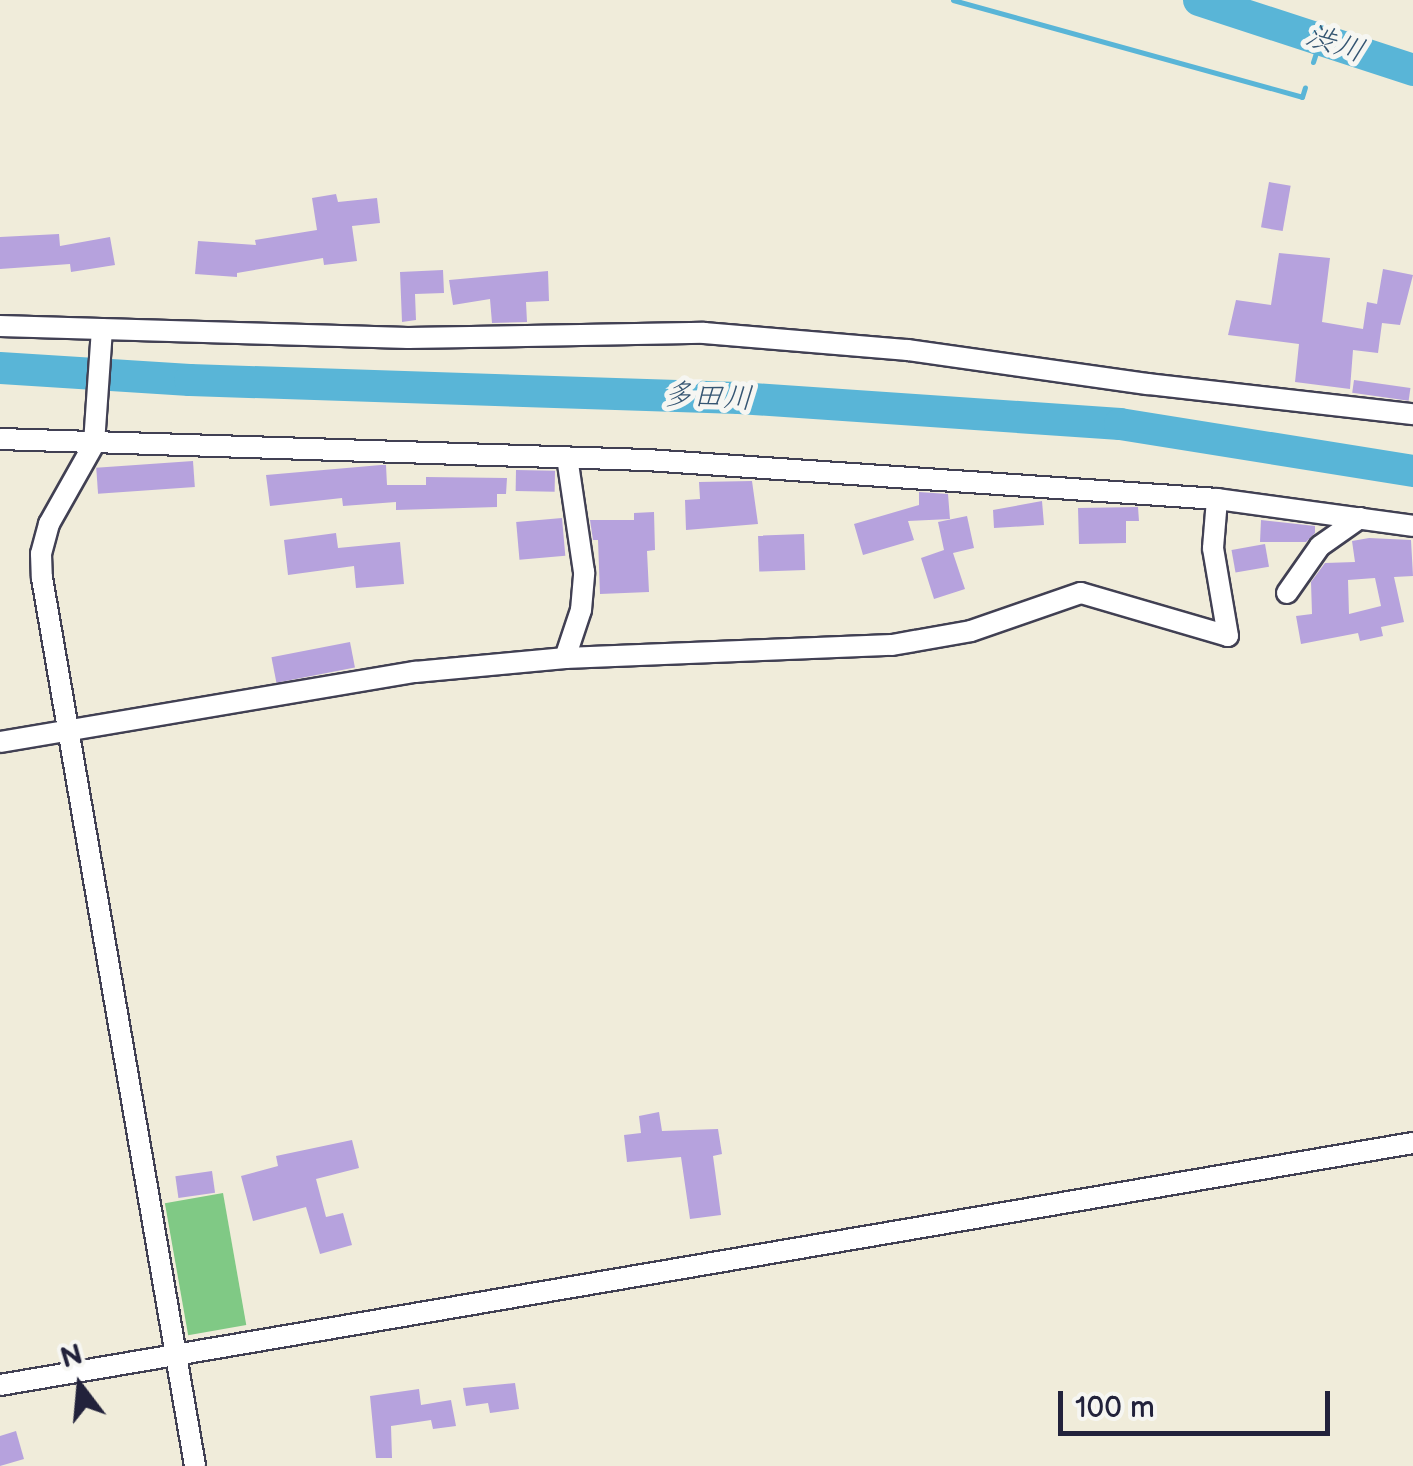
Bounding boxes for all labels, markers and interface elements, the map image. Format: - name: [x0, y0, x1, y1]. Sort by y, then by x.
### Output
- water label: 渋川: [1301, 18, 1369, 70]
- water label: 多田川: [662, 377, 754, 417]
- north arrow: [30, 1336, 130, 1436]
- text: N: [57, 1338, 86, 1375]
- scale bar: [1063, 1371, 1336, 1433]
- text: 100 m: [1075, 1390, 1155, 1426]

